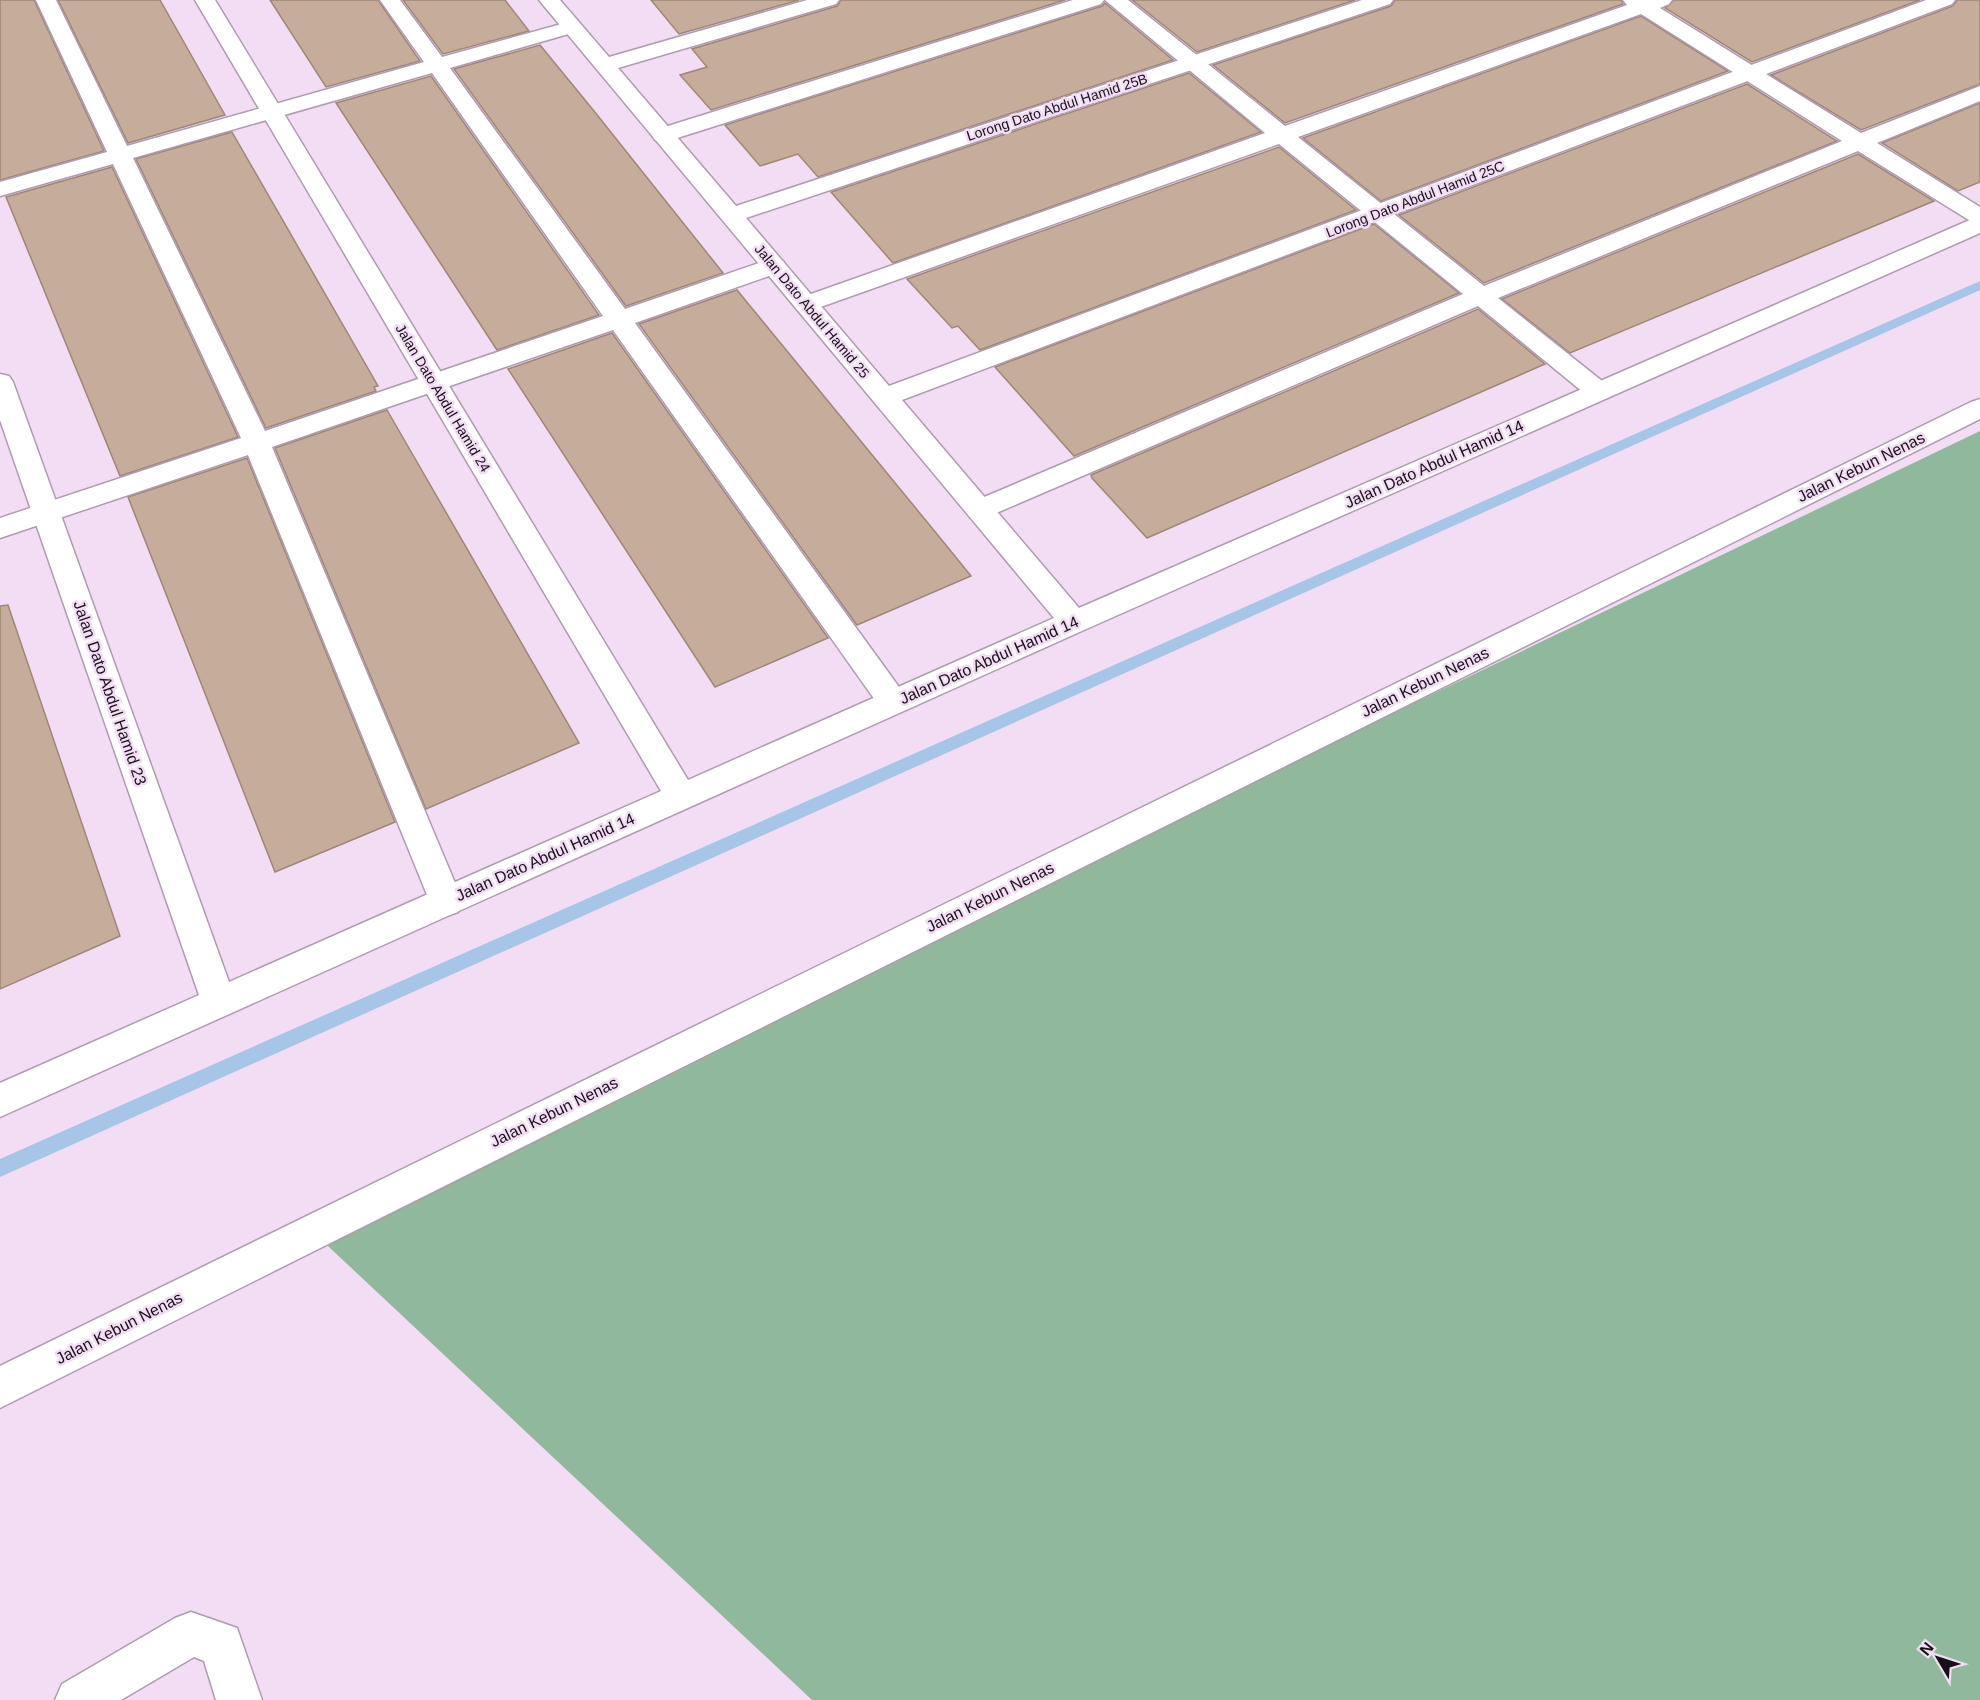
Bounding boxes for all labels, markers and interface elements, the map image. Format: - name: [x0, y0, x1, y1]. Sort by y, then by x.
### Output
- street label: Lorong Dato Abdul Hamid 25B: [965, 70, 1149, 144]
- street label: Lorong Dato Abdul Hamid 25C: [1323, 158, 1507, 240]
- street label: Jalan Dato Abdul Hamid 25: [751, 241, 873, 381]
- street label: Jalan Dato Abdul Hamid 24: [392, 321, 494, 475]
- street label: Jalan Dato Abdul Hamid 14: [1342, 417, 1526, 511]
- street label: Jalan Kebun Nenas: [1795, 429, 1927, 505]
- street label: Jalan Dato Abdul Hamid 23: [70, 599, 150, 788]
- street label: Jalan Dato Abdul Hamid 14: [897, 613, 1081, 707]
- street label: Jalan Kebun Nenas: [1359, 644, 1491, 720]
- street label: Jalan Dato Abdul Hamid 14: [453, 810, 637, 904]
- street label: Jalan Kebun Nenas: [924, 859, 1056, 935]
- street label: Jalan Kebun Nenas: [488, 1074, 620, 1150]
- street label: Jalan Kebun Nenas: [53, 1289, 185, 1367]
- north arrow: [1908, 1628, 1968, 1688]
- text: N: [1916, 1639, 1937, 1659]

